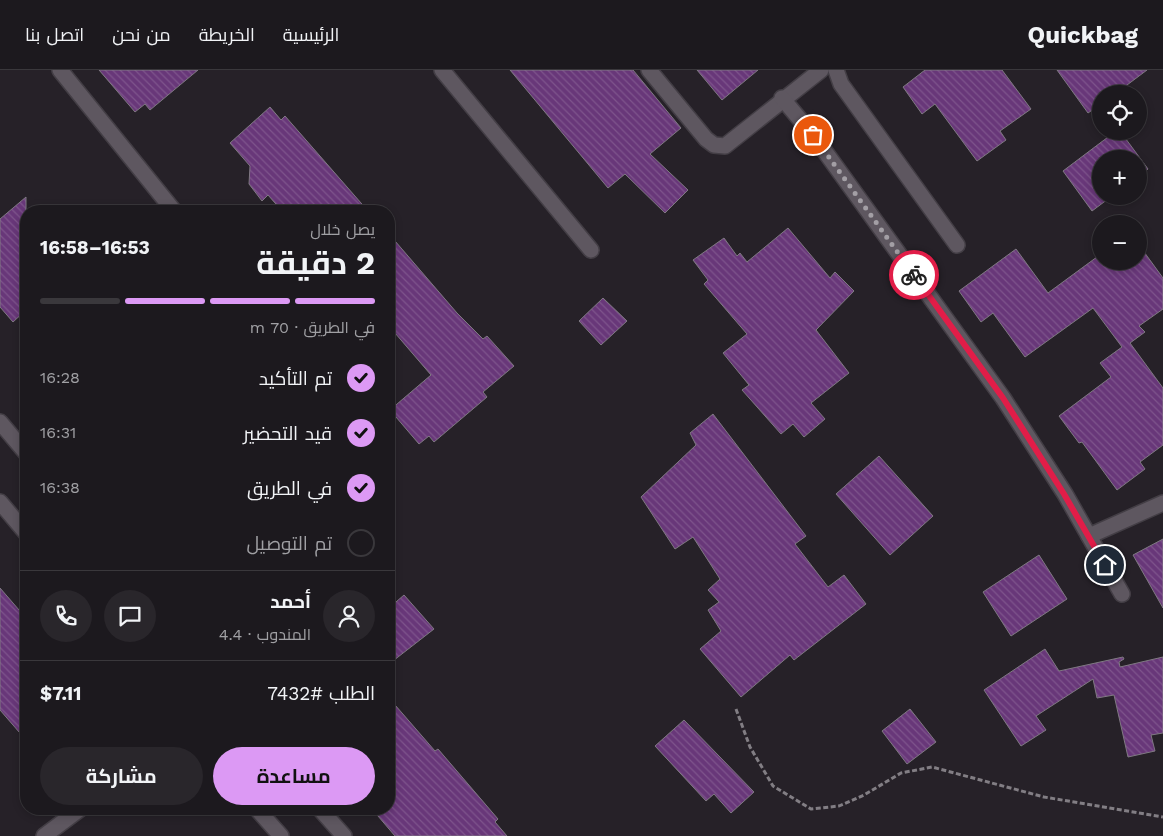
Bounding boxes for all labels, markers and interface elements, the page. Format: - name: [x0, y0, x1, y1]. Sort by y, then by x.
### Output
- text: Quickbag: [1028, 21, 1138, 49]
- text: اتصل بنا: [25, 24, 84, 45]
- text: من نحن: [112, 24, 171, 45]
- text: الخريطة: [199, 24, 255, 45]
- text: الرئيسية: [283, 24, 339, 45]
- map controls: [1092, 85, 1147, 270]
- button: locate: [1092, 85, 1147, 140]
- pin: [792, 114, 834, 156]
- icon: bag: [799, 121, 827, 149]
- button: +: [1092, 150, 1147, 205]
- button: −: [1092, 215, 1147, 270]
- text: يصل خلال: [310, 220, 375, 239]
- text: 16:53–16:58: [40, 236, 150, 259]
- text: 2 دقيقة: [256, 244, 375, 282]
- courier: [889, 250, 939, 300]
- icon: bike: [900, 261, 928, 289]
- text: في الطريق · 70 m: [250, 318, 375, 337]
- icon: check: [347, 364, 375, 392]
- text: تم التأكيد: [259, 367, 332, 390]
- text: 16:28: [40, 368, 80, 387]
- icon: check: [347, 419, 375, 447]
- text: قيد التحضير: [243, 422, 332, 445]
- text: 16:31: [40, 423, 76, 442]
- icon: check: [347, 474, 375, 502]
- text: في الطريق: [247, 477, 332, 500]
- text: 16:38: [40, 478, 80, 497]
- text: تم التوصيل: [247, 532, 332, 555]
- pin: [1084, 544, 1126, 586]
- icon: home: [1091, 551, 1119, 579]
- button: phone: [40, 590, 92, 642]
- button: chat: [104, 590, 156, 642]
- text: أحمد: [270, 590, 311, 613]
- button: person: [323, 590, 375, 642]
- text: المندوب · 4.4: [219, 625, 311, 644]
- text: $7.11: [40, 682, 81, 705]
- text: الطلب #7432: [267, 682, 375, 705]
- button: مشاركة: [40, 747, 203, 805]
- button: مساعدة: [213, 747, 375, 805]

